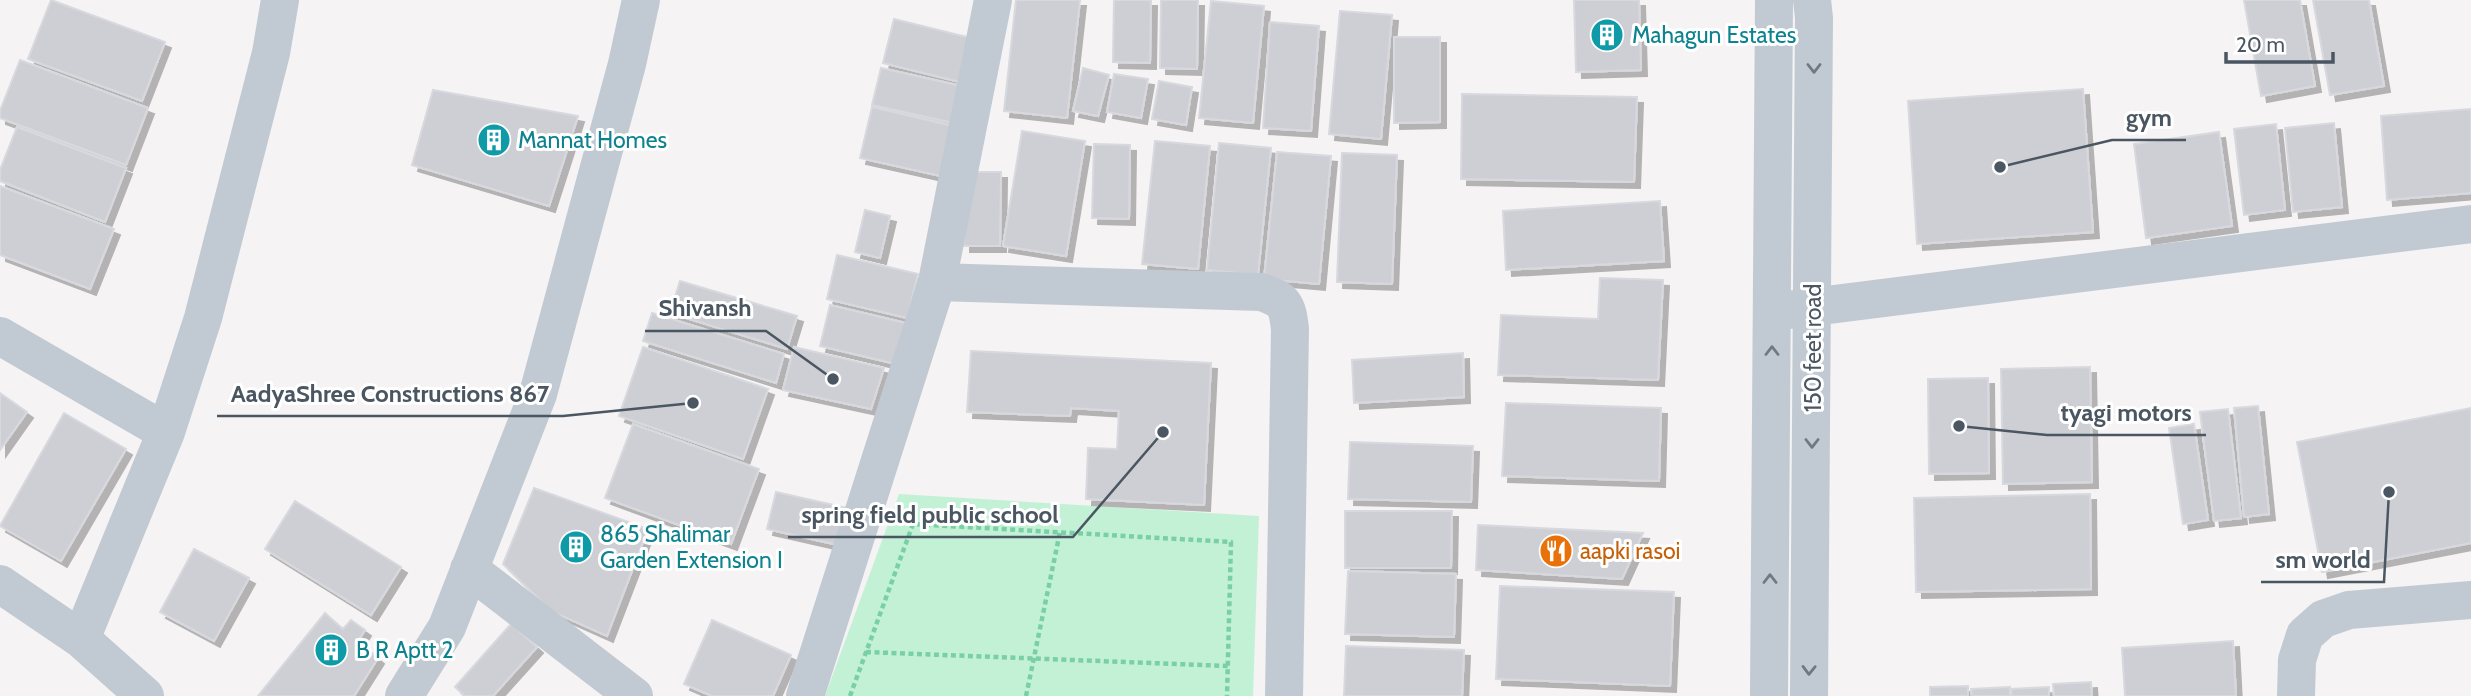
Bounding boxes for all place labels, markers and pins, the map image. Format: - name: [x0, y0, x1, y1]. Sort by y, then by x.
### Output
- building icon: Mahagun Estates: [1588, 16, 1626, 54]
- place label: Mahagun Estates: [1632, 21, 1796, 49]
- callout: gym: [2112, 95, 2186, 140]
- building icon: Mannat Homes: [475, 121, 513, 159]
- place label: Mannat Homes: [518, 126, 667, 154]
- callout: Shivansh: [645, 286, 766, 331]
- callout: AadyaShree Constructions 867: [217, 371, 563, 416]
- callout: tyagi motors: [2047, 390, 2206, 435]
- callout: spring field public school: [788, 492, 1073, 537]
- place label: 865 Shalimar Garden Extension I: [600, 520, 783, 574]
- building icon: 865 Shalimar Garden Extension I: [557, 528, 595, 566]
- restaurant icon: aapki rasoi: [1537, 532, 1575, 570]
- place label: aapki rasoi: [1580, 537, 1680, 565]
- callout: sm world: [2261, 537, 2384, 582]
- building icon: B R Aptt 2: [312, 631, 350, 669]
- place label: B R Aptt 2: [356, 636, 454, 664]

